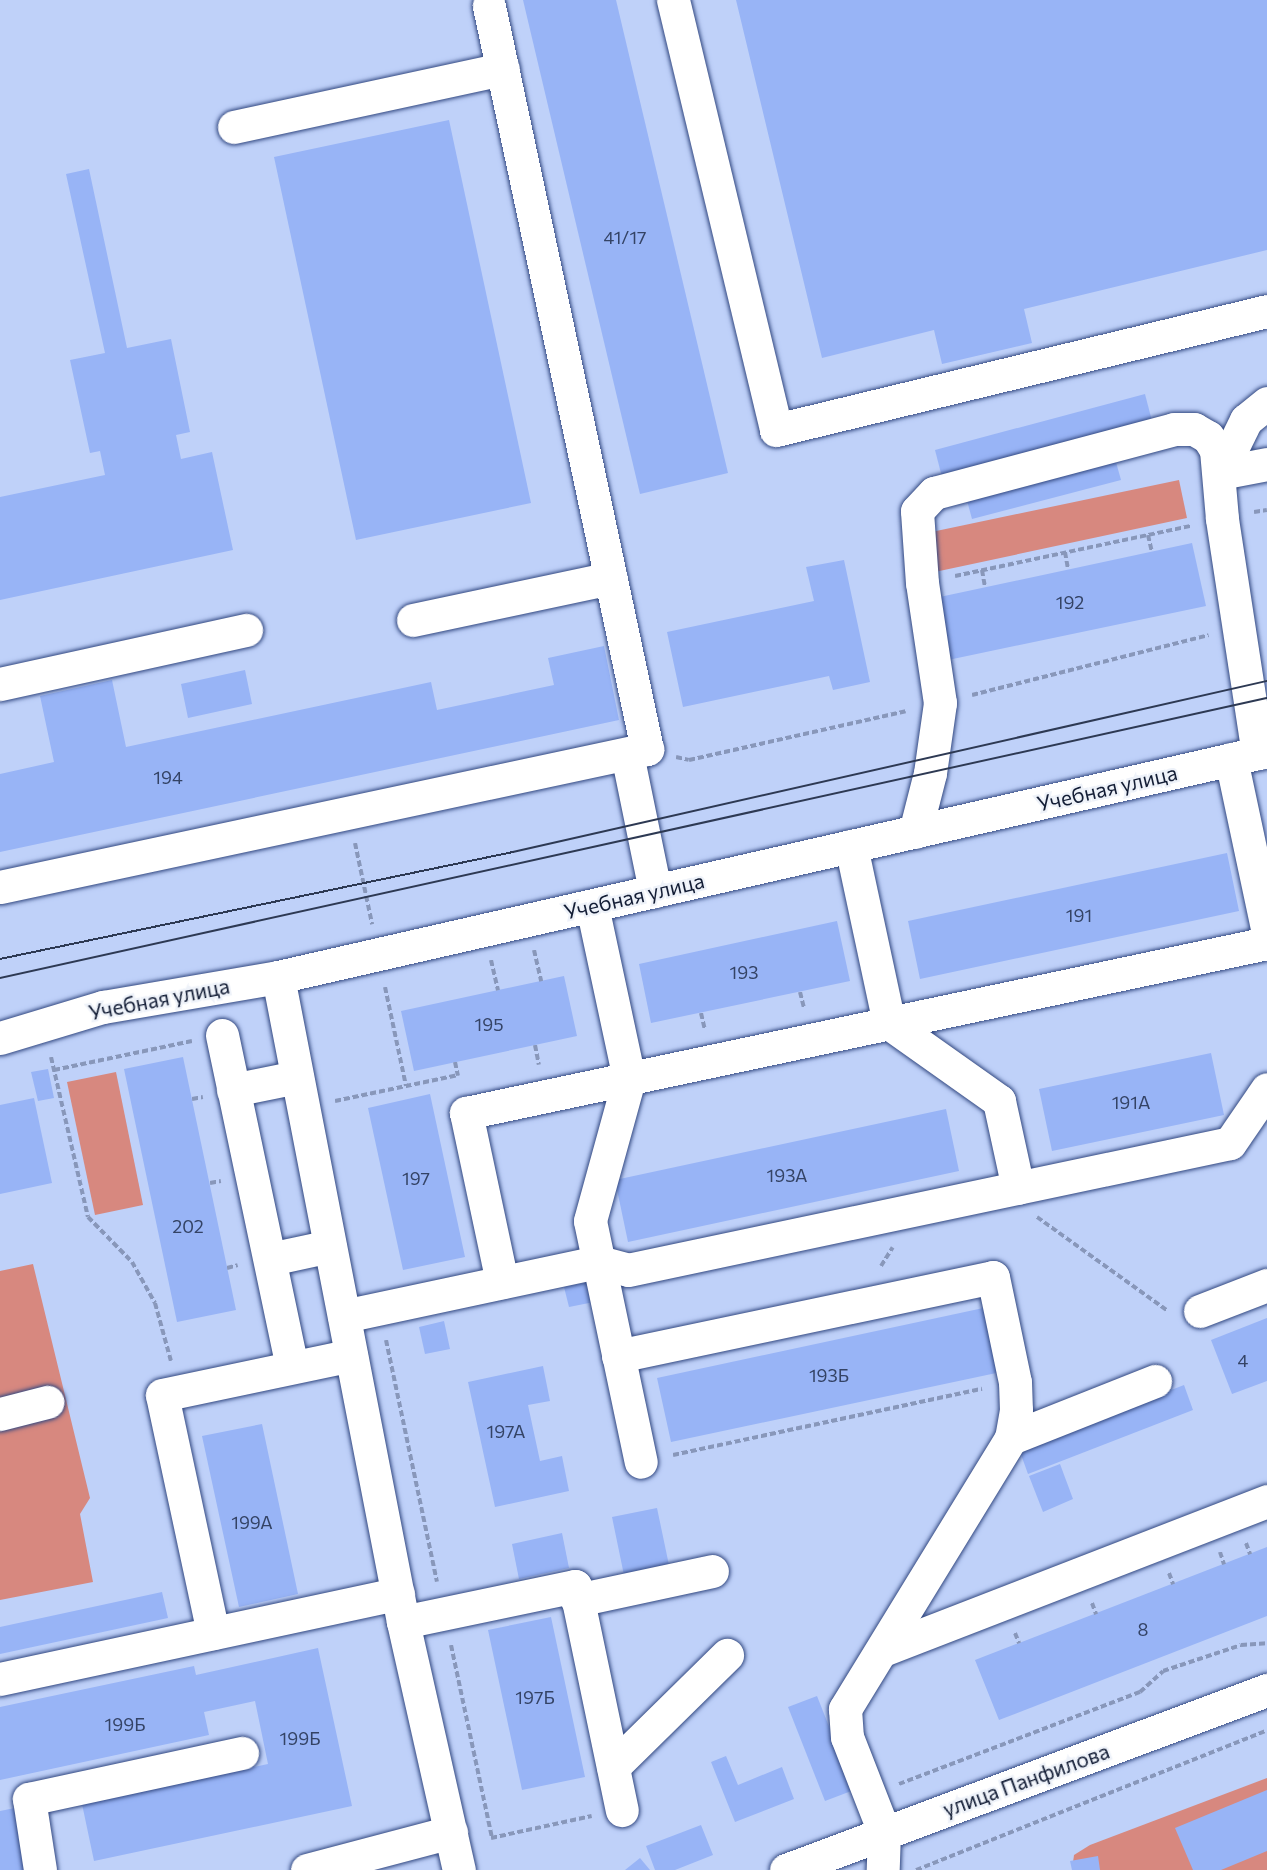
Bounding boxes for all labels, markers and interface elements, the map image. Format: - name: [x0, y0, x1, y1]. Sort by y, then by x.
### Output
- house number: 41/17: [603, 226, 647, 248]
- house number: 192: [1056, 591, 1084, 613]
- street label: Учебная улица: [1034, 760, 1180, 816]
- house number: 194: [153, 766, 183, 788]
- street label: Учебная улица: [561, 868, 707, 924]
- house number: 191: [1066, 904, 1092, 926]
- house number: 193: [730, 961, 758, 983]
- street label: Учебная улица: [86, 973, 232, 1025]
- house number: 195: [475, 1013, 503, 1035]
- house number: 191А: [1112, 1091, 1150, 1113]
- house number: 193А: [767, 1164, 807, 1186]
- house number: 197: [402, 1167, 430, 1189]
- house number: 202: [172, 1215, 204, 1237]
- house number: 4: [1238, 1349, 1248, 1371]
- house number: 193Б: [809, 1364, 849, 1386]
- house number: 197А: [487, 1420, 525, 1442]
- house number: 199А: [231, 1511, 273, 1533]
- house number: 8: [1138, 1618, 1148, 1640]
- house number: 197Б: [515, 1686, 555, 1708]
- house number: 199Б: [105, 1713, 145, 1735]
- house number: 199Б: [280, 1727, 320, 1749]
- street label: улица Панфилова: [939, 1738, 1113, 1822]

